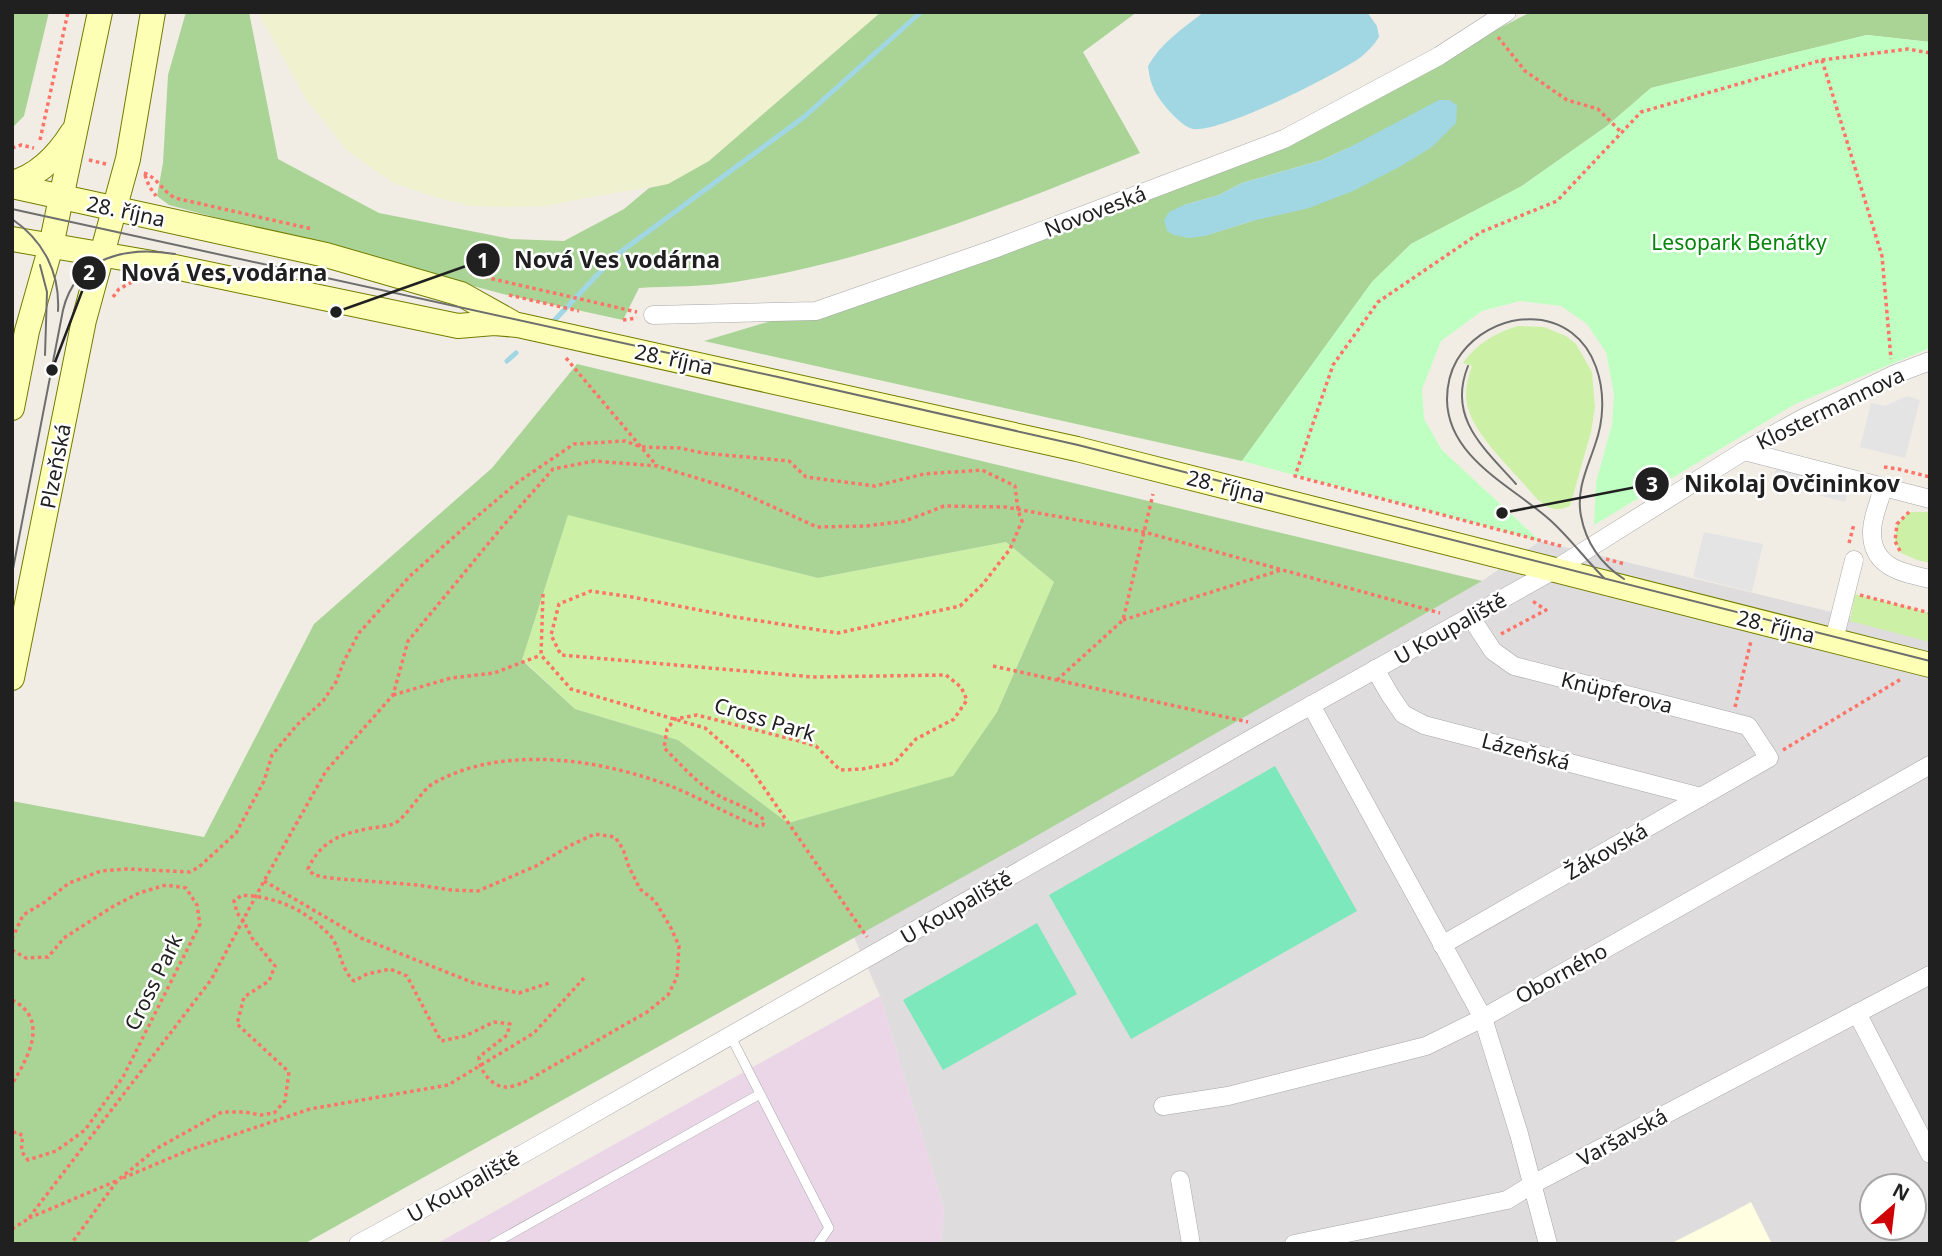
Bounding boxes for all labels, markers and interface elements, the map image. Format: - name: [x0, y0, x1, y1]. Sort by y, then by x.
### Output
- street label: Novoveská: [1040, 179, 1150, 243]
- street label: 28. října: [84, 189, 168, 233]
- park label: Lesopark Benátky: [1651, 228, 1827, 256]
- callout: Nová Ves vodárna: [465, 238, 734, 282]
- text: Nová Ves vodárna: [514, 243, 720, 275]
- text: 1: [477, 246, 489, 274]
- callout: Nová Ves,vodárna: [72, 251, 342, 295]
- text: Nová Ves,vodárna: [121, 256, 327, 288]
- text: 2: [83, 258, 95, 286]
- street label: 28. října: [632, 337, 716, 381]
- street label: Klostermannova: [1751, 360, 1909, 456]
- street label: Plzeňská: [33, 421, 77, 511]
- callout: Nikolaj Ovčininkov: [1635, 462, 1914, 506]
- street label: 28. října: [1184, 463, 1268, 509]
- text: Nikolaj Ovčininkov: [1684, 467, 1901, 499]
- text: 3: [1646, 470, 1658, 498]
- street label: U Koupaliště: [1389, 586, 1511, 670]
- street label: 28. října: [1734, 603, 1818, 649]
- street label: Knüpferova: [1558, 665, 1676, 719]
- street label: Cross Park: [711, 690, 820, 748]
- street label: Lázeňská: [1479, 726, 1573, 776]
- street label: Žákovská: [1560, 816, 1652, 886]
- street label: U Koupaliště: [895, 864, 1017, 950]
- street label: Cross Park: [118, 928, 189, 1035]
- street label: Oborného: [1510, 936, 1612, 1010]
- street label: Varšavská: [1572, 1102, 1672, 1172]
- street label: U Koupaliště: [402, 1144, 524, 1228]
- north arrow: [1858, 1172, 1928, 1242]
- text: N: [1888, 1177, 1914, 1207]

